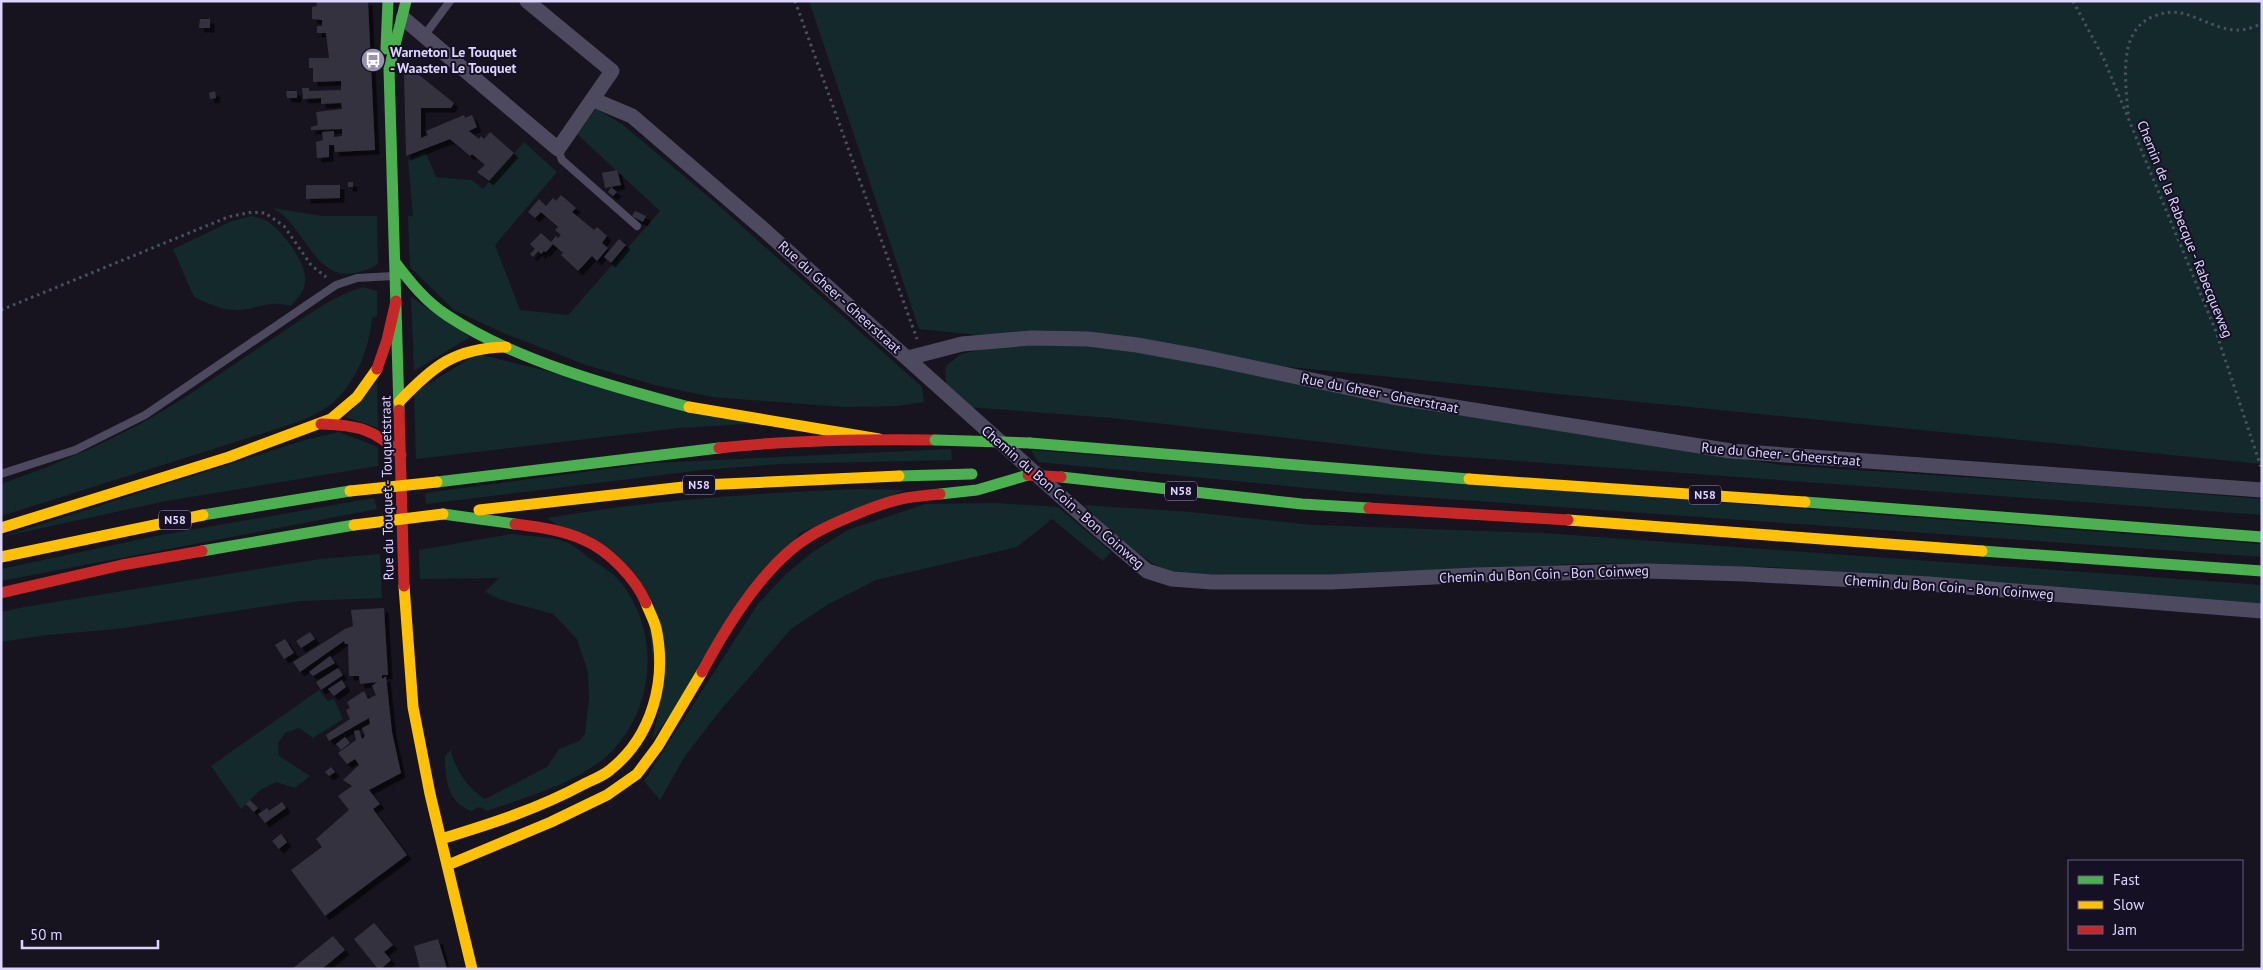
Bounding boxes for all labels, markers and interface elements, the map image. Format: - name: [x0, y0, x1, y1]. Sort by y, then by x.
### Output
- place label: Warneton Le Touquet - Waasten Le Touquet: [390, 43, 517, 77]
- bus stop icon: Warneton Le Touquet - Waasten Le Touquet: [360, 47, 386, 73]
- street label: Chemin de la Rabecque - Rabecqueweg: [2133, 118, 2237, 340]
- street label: Rue du Gheer - Gheerstraat: [775, 237, 906, 357]
- street label: Rue du Gheer - Gheerstraat: [1300, 369, 1460, 417]
- street label: Rue du Touquet - Touquetstraat: [376, 395, 398, 581]
- street label: Chemin du Bon Coin - Bon Coinweg: [978, 421, 1148, 573]
- street label: Rue du Gheer - Gheerstraat: [1701, 438, 1862, 470]
- road number: N58: [683, 476, 715, 494]
- road number: N58: [1165, 482, 1197, 501]
- road number: N58: [1689, 486, 1721, 504]
- road number: N58: [159, 510, 191, 530]
- street label: Chemin du Bon Coin - Bon Coinweg: [1439, 561, 1649, 587]
- street label: Chemin du Bon Coin - Bon Coinweg: [1844, 571, 2054, 603]
- legend: [2068, 860, 2243, 950]
- text: Fast: [2113, 870, 2140, 889]
- text: Slow: [2113, 895, 2144, 914]
- scale bar: [22, 918, 159, 950]
- text: Jam: [2112, 920, 2137, 939]
- text: 50 m: [30, 925, 63, 944]

